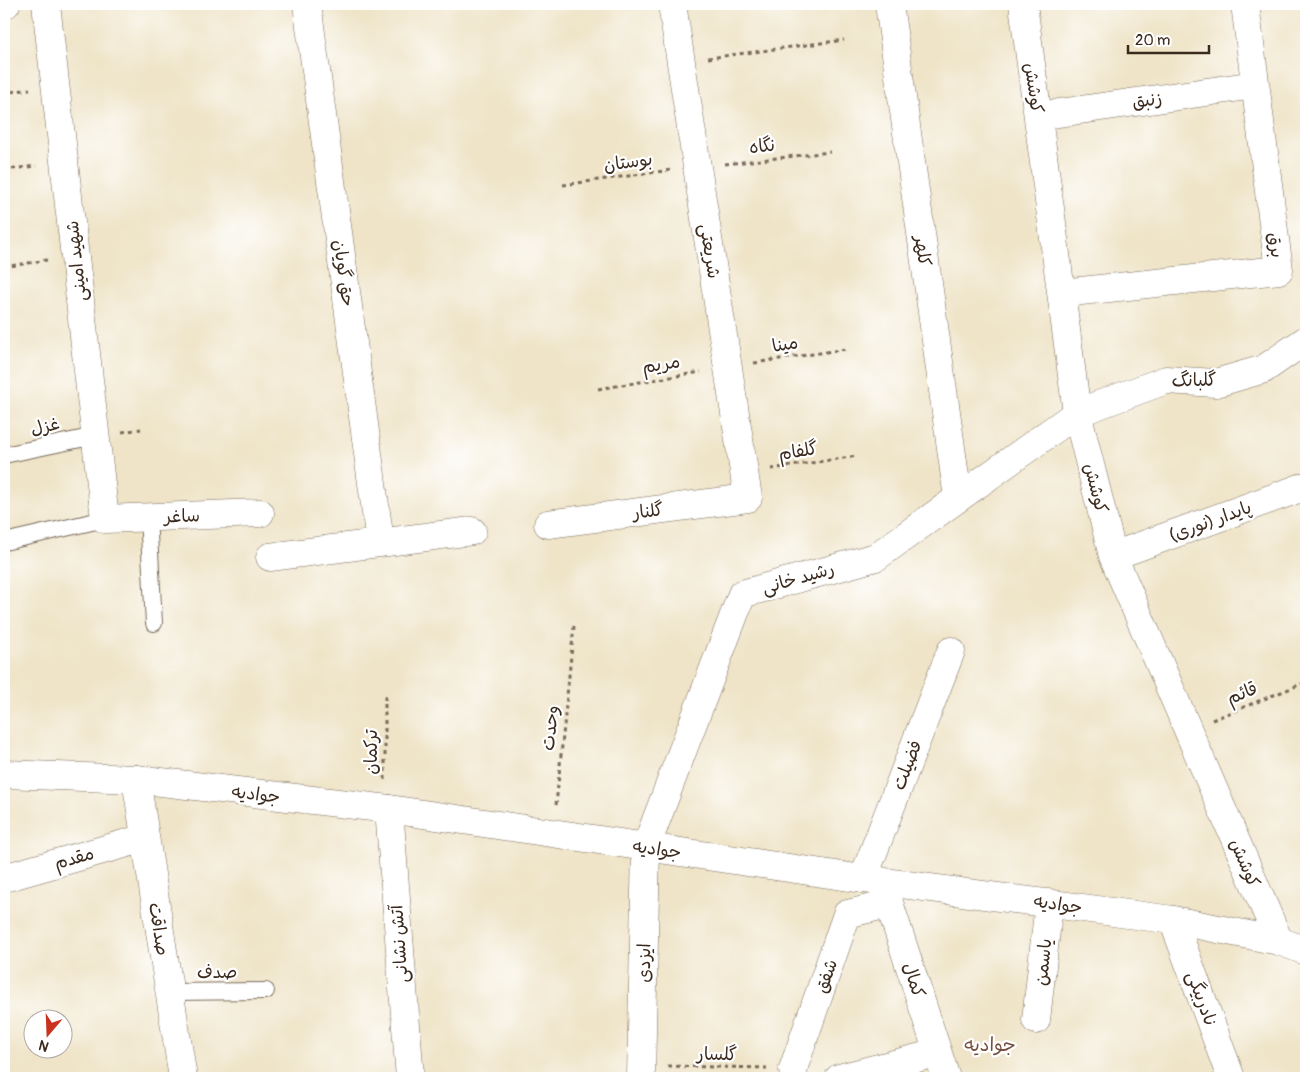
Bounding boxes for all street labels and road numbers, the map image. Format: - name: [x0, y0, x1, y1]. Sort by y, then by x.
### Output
- street label: کوشش: [1019, 61, 1048, 115]
- street label: زنبق: [1131, 87, 1164, 114]
- street label: نگاه: [748, 134, 776, 159]
- street label: بوستان: [602, 148, 654, 177]
- street label: شهید امینی: [61, 219, 92, 302]
- street label: شریعتی: [694, 222, 725, 280]
- street label: برق: [1263, 231, 1288, 259]
- street label: کلهر: [909, 232, 936, 268]
- street label: حق گویان: [327, 238, 360, 308]
- street label: مینا: [770, 331, 800, 358]
- street label: مریم: [640, 350, 682, 381]
- street label: گلبانگ: [1171, 369, 1217, 392]
- street label: غزل: [28, 412, 62, 441]
- street label: گلفام: [777, 437, 820, 468]
- street label: کوشش: [1078, 461, 1113, 516]
- street label: پایدار (نوری): [1166, 496, 1255, 547]
- street label: گلنار: [629, 498, 665, 525]
- street label: ساغر: [162, 504, 200, 529]
- street label: رشید خانی: [759, 557, 837, 600]
- street label: قائم: [1223, 677, 1262, 712]
- street label: وحدت: [537, 704, 564, 752]
- street label: ترکمان: [360, 728, 383, 775]
- street label: فضیلت: [887, 737, 927, 793]
- street label: جوادیه: [230, 780, 282, 809]
- street label: جوادیه: [631, 835, 683, 864]
- street label: کوشش: [1224, 835, 1265, 891]
- street label: مقدم: [51, 842, 97, 877]
- street label: جوادیه: [1032, 890, 1084, 919]
- street label: صداقت: [143, 901, 174, 957]
- street label: آتش نشانی: [385, 903, 414, 984]
- street label: یاسمن: [1030, 937, 1057, 987]
- street label: ایزدی: [633, 943, 656, 983]
- street label: شفق: [810, 956, 843, 996]
- street label: کمال: [897, 960, 930, 1001]
- street label: صدف: [197, 961, 237, 984]
- street label: نادربیگی: [1181, 968, 1222, 1030]
- street label: گلسار: [695, 1043, 738, 1066]

